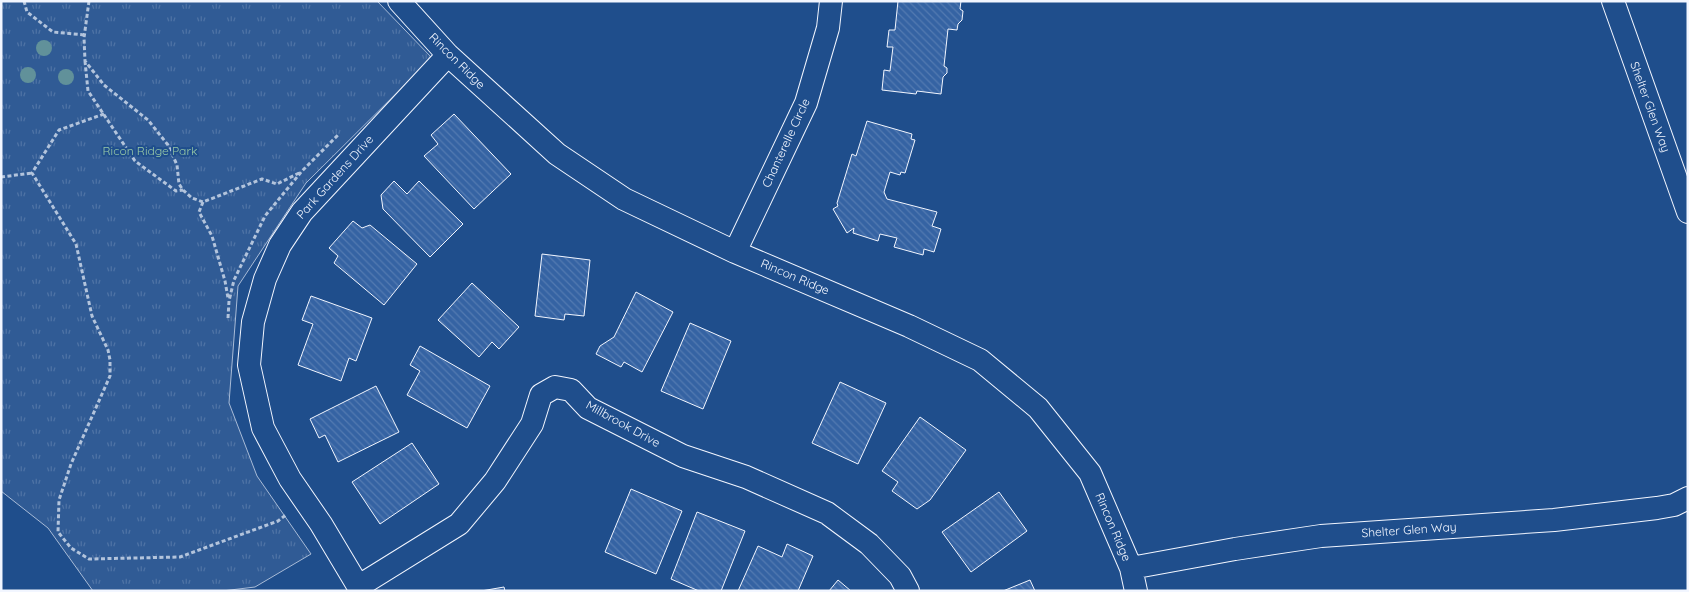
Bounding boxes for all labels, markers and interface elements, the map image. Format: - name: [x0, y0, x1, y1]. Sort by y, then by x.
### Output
- street label: Rincon Ridge: [426, 29, 489, 92]
- street label: Shelter Glen Way: [1627, 59, 1674, 154]
- street label: Chanterelle Circle: [758, 96, 813, 190]
- street label: Park Gardens Drive: [293, 132, 376, 222]
- park label: Ricon Ridge Park: [103, 143, 197, 158]
- street label: Rincon Ridge: [759, 255, 832, 298]
- street label: Millbrook Drive: [583, 397, 663, 450]
- street label: Rincon Ridge: [1092, 490, 1135, 564]
- street label: Shelter Glen Way: [1361, 519, 1457, 540]

